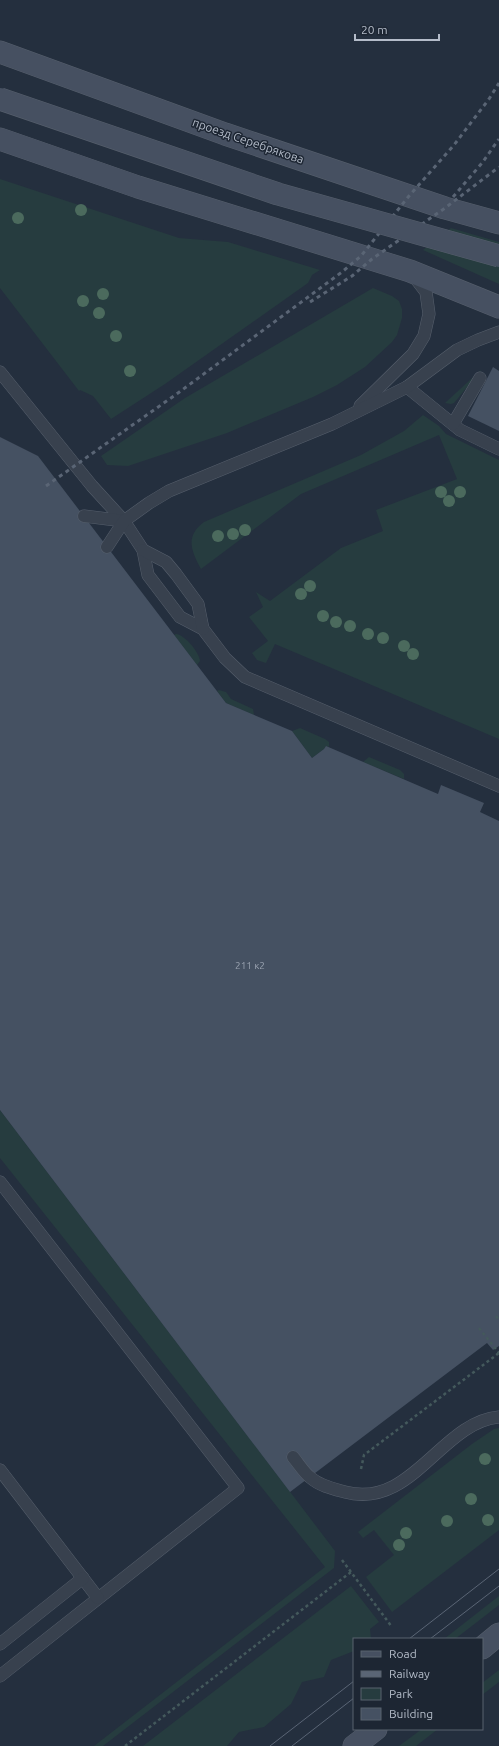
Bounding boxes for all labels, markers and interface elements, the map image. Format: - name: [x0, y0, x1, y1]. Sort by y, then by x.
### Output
- scale bar: [355, 16, 439, 42]
- text: 20 m: [361, 23, 388, 36]
- street label: проезд Серебрякова: [191, 115, 306, 166]
- house number: 211 к2: [235, 960, 265, 971]
- legend: [353, 1638, 483, 1730]
- text: Road: [389, 1647, 417, 1660]
- text: Railway: [389, 1667, 430, 1680]
- text: Park: [389, 1687, 413, 1700]
- text: Building: [389, 1707, 433, 1720]

